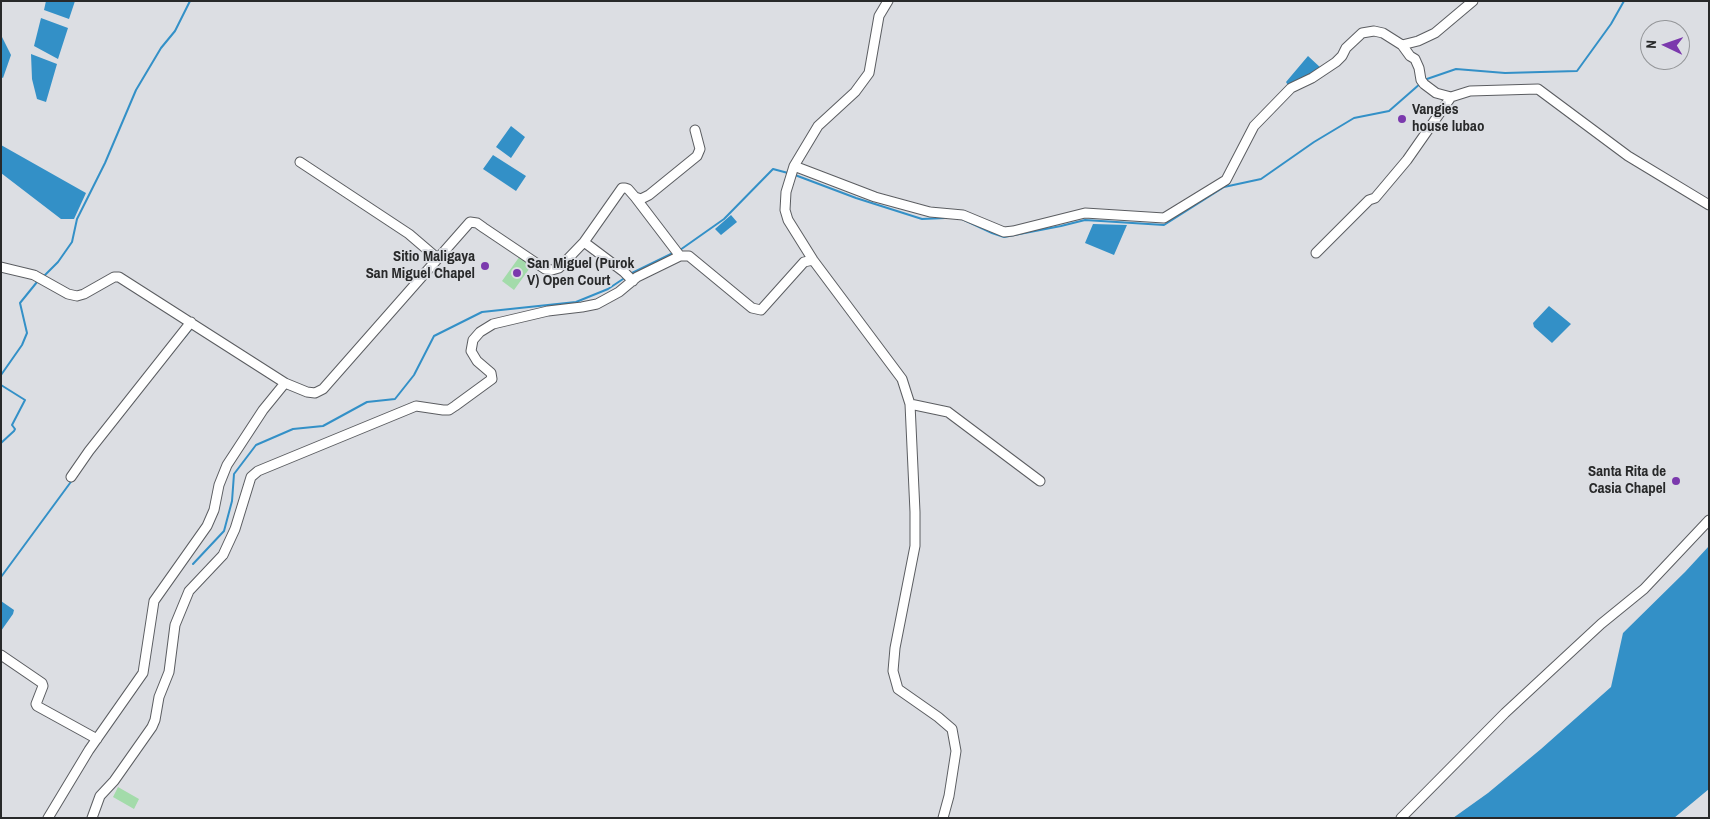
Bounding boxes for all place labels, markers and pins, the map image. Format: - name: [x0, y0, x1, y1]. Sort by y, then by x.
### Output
- place label: Vangies house lubao: [1412, 101, 1484, 136]
- marker: Vangies house lubao: [1396, 113, 1408, 125]
- place label: Sitio Maligaya San Miguel Chapel: [366, 248, 475, 283]
- place label: San Miguel (Purok V) Open Court: [527, 255, 634, 290]
- marker: Sitio Maligaya San Miguel Chapel: [479, 260, 491, 272]
- marker: San Miguel (Purok V) Open Court: [511, 267, 523, 279]
- place label: Santa Rita de Casia Chapel: [1588, 463, 1666, 498]
- marker: Santa Rita de Casia Chapel: [1670, 475, 1682, 487]

